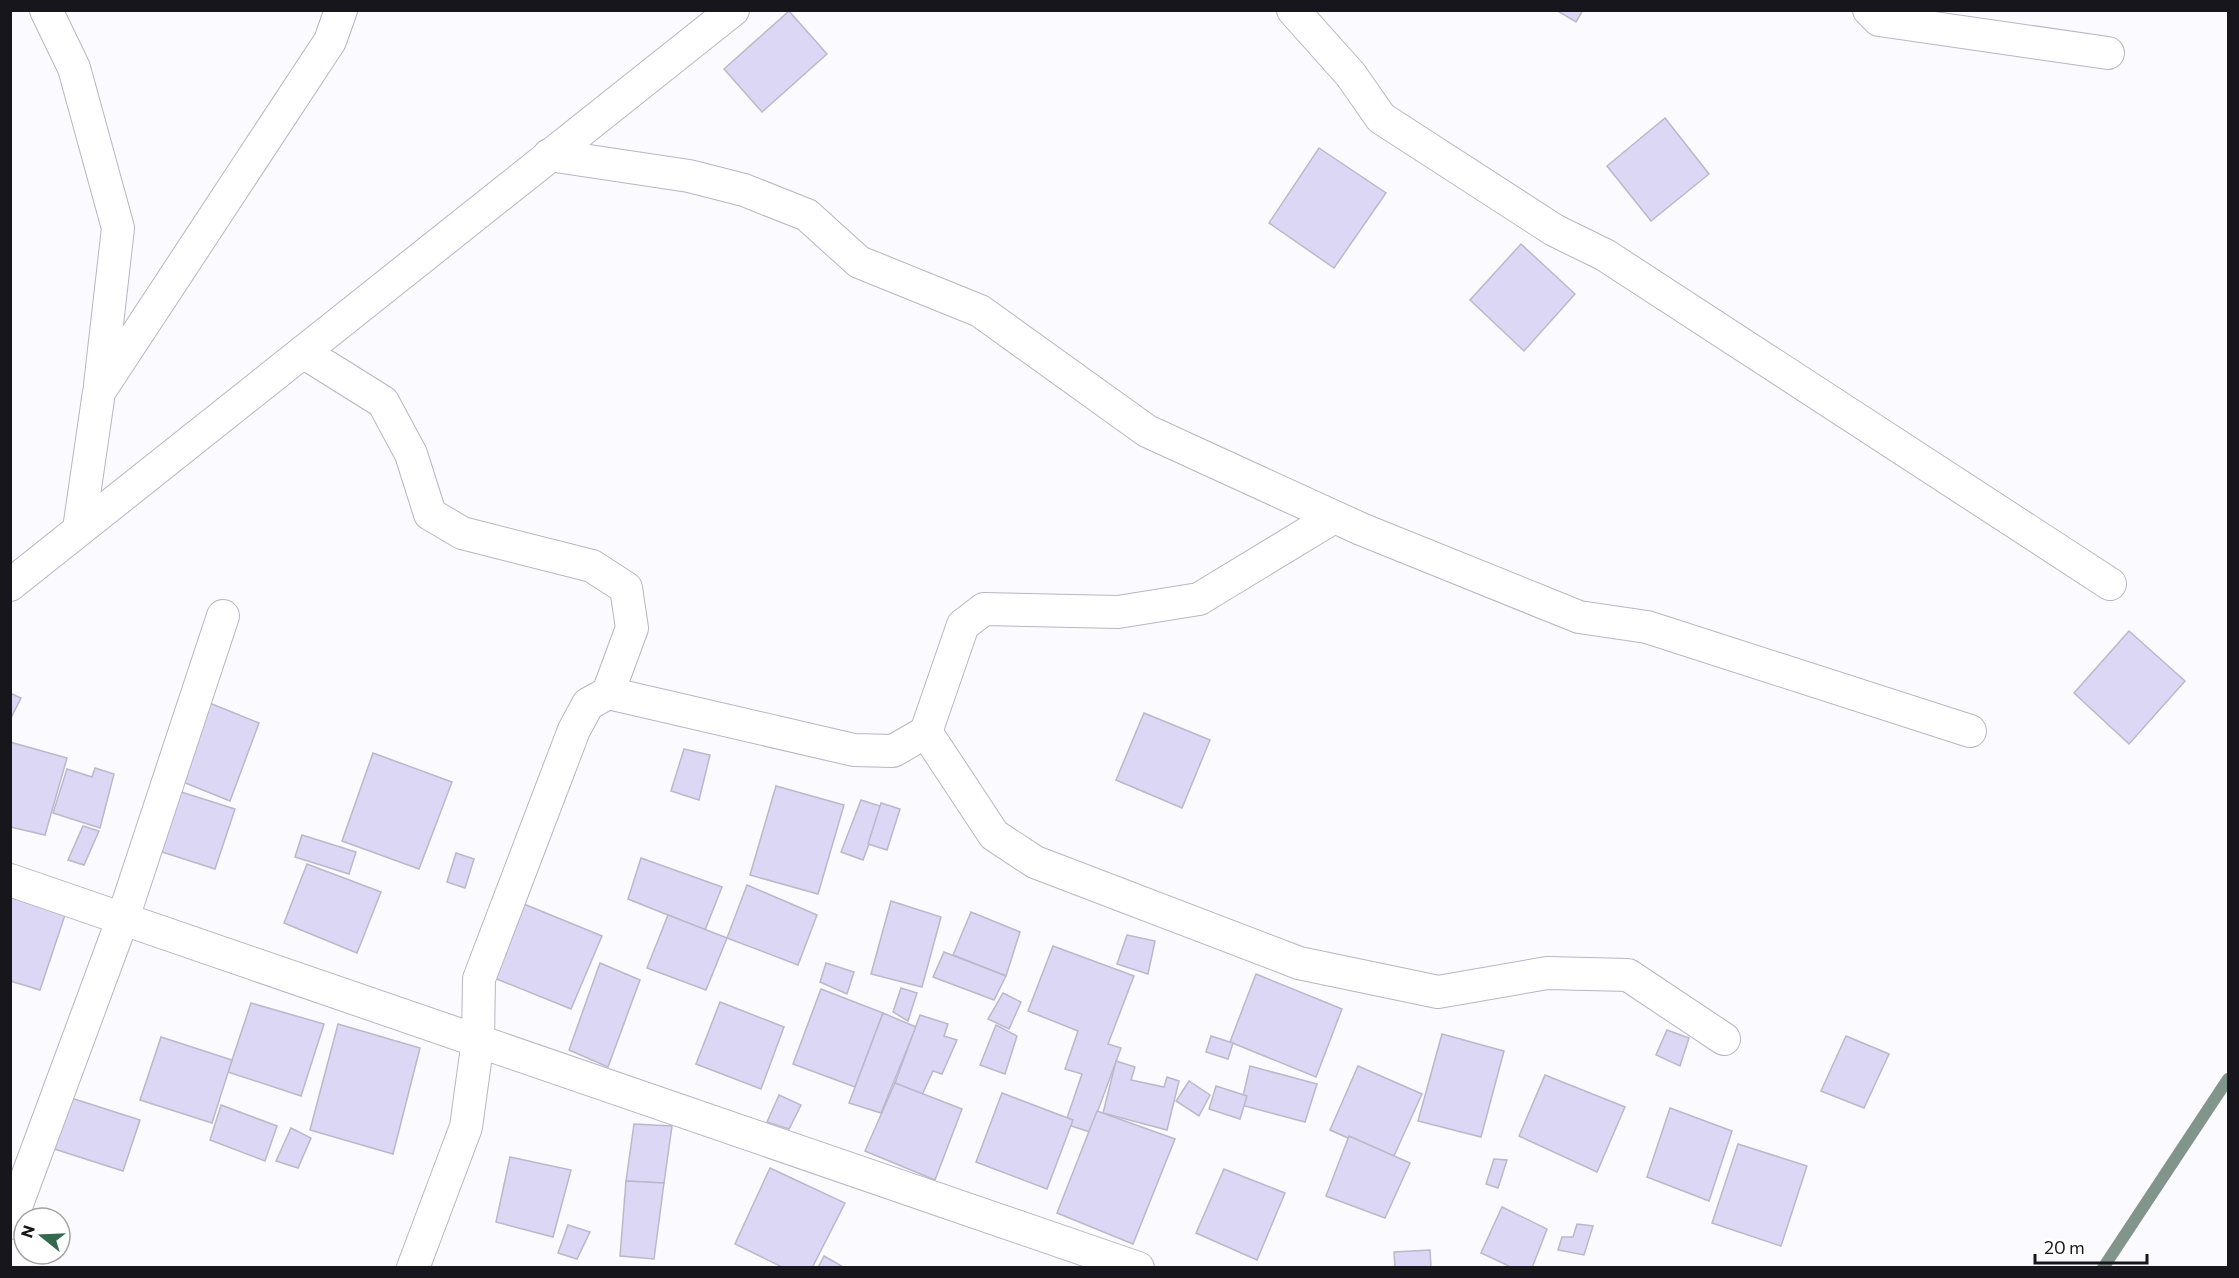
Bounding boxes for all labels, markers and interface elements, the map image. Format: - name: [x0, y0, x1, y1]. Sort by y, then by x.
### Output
- north arrow: [12, 1206, 72, 1266]
- text: N: [16, 1223, 38, 1240]
- scale bar: [2035, 1227, 2148, 1265]
- text: 20 m: [2044, 1236, 2085, 1258]

